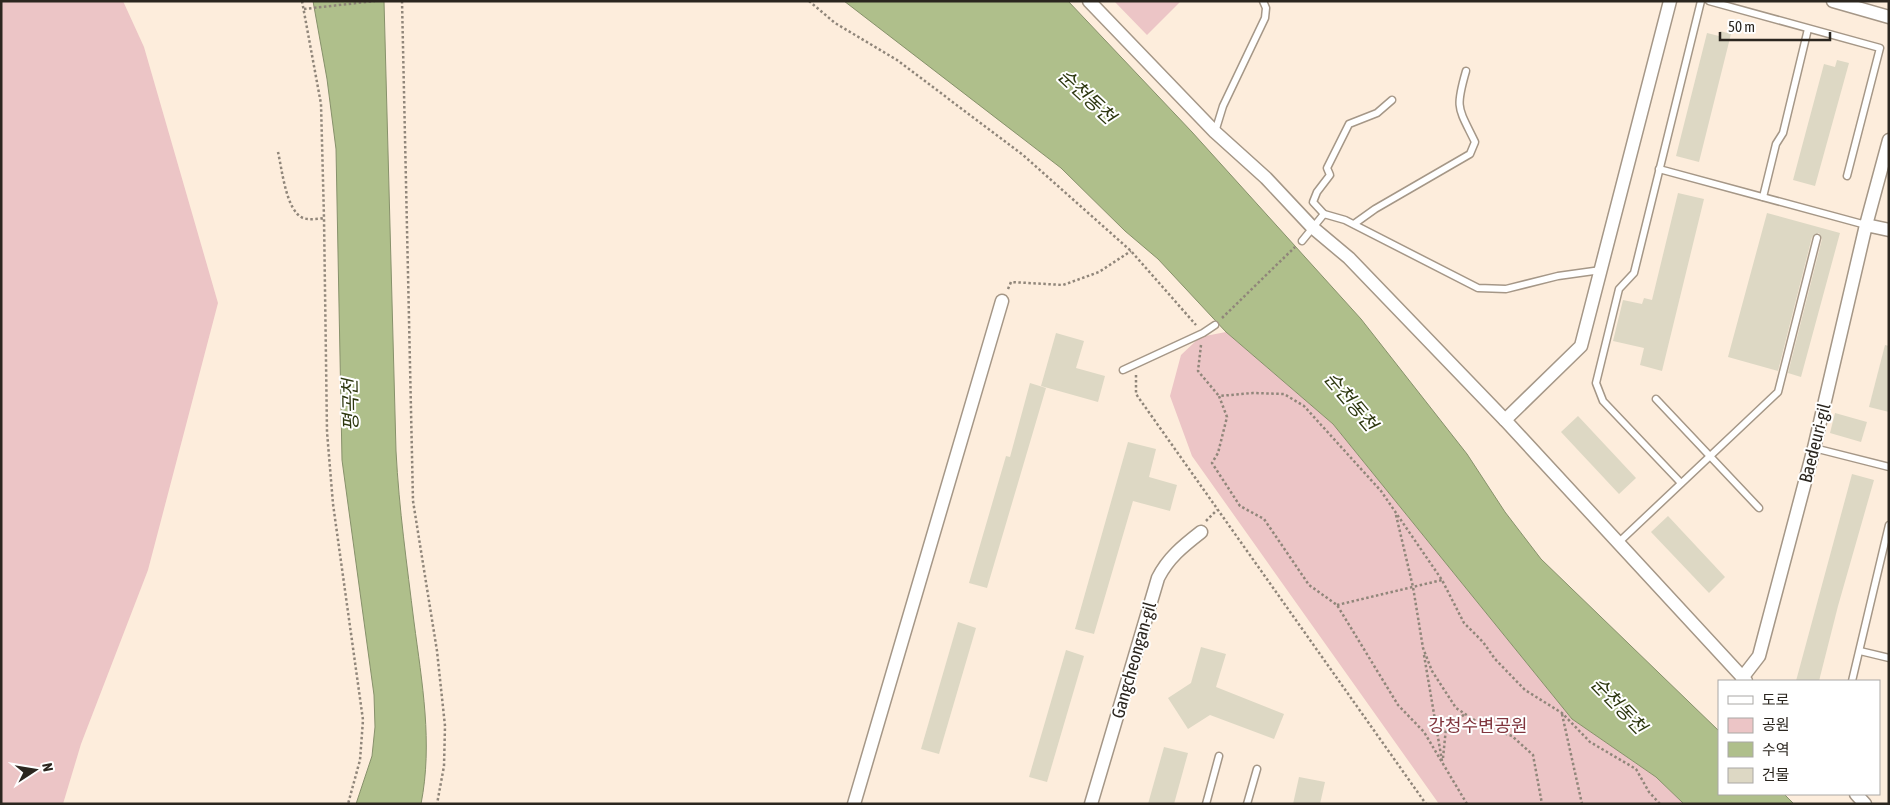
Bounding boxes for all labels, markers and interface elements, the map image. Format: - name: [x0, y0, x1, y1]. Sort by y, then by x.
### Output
- scale bar: [1720, 10, 1830, 42]
- text: 50 m: [1728, 18, 1755, 35]
- water label: 순천동천: [1054, 64, 1121, 129]
- water label: 순천동천: [1320, 367, 1383, 436]
- water label: 평곡천: [339, 377, 361, 431]
- street label: Baedeuri-gil: [1795, 401, 1835, 485]
- street label: Gangcheongan-gil: [1107, 599, 1160, 721]
- water label: 순천동천: [1587, 672, 1652, 739]
- legend: [1718, 680, 1880, 795]
- text: 도로: [1762, 691, 1790, 708]
- park label: 강청수변공원: [1428, 715, 1528, 736]
- text: 공원: [1762, 716, 1790, 733]
- text: 수역: [1762, 741, 1790, 758]
- north arrow: [10, 745, 60, 795]
- text: N: [39, 762, 56, 773]
- text: 건물: [1762, 766, 1790, 783]

